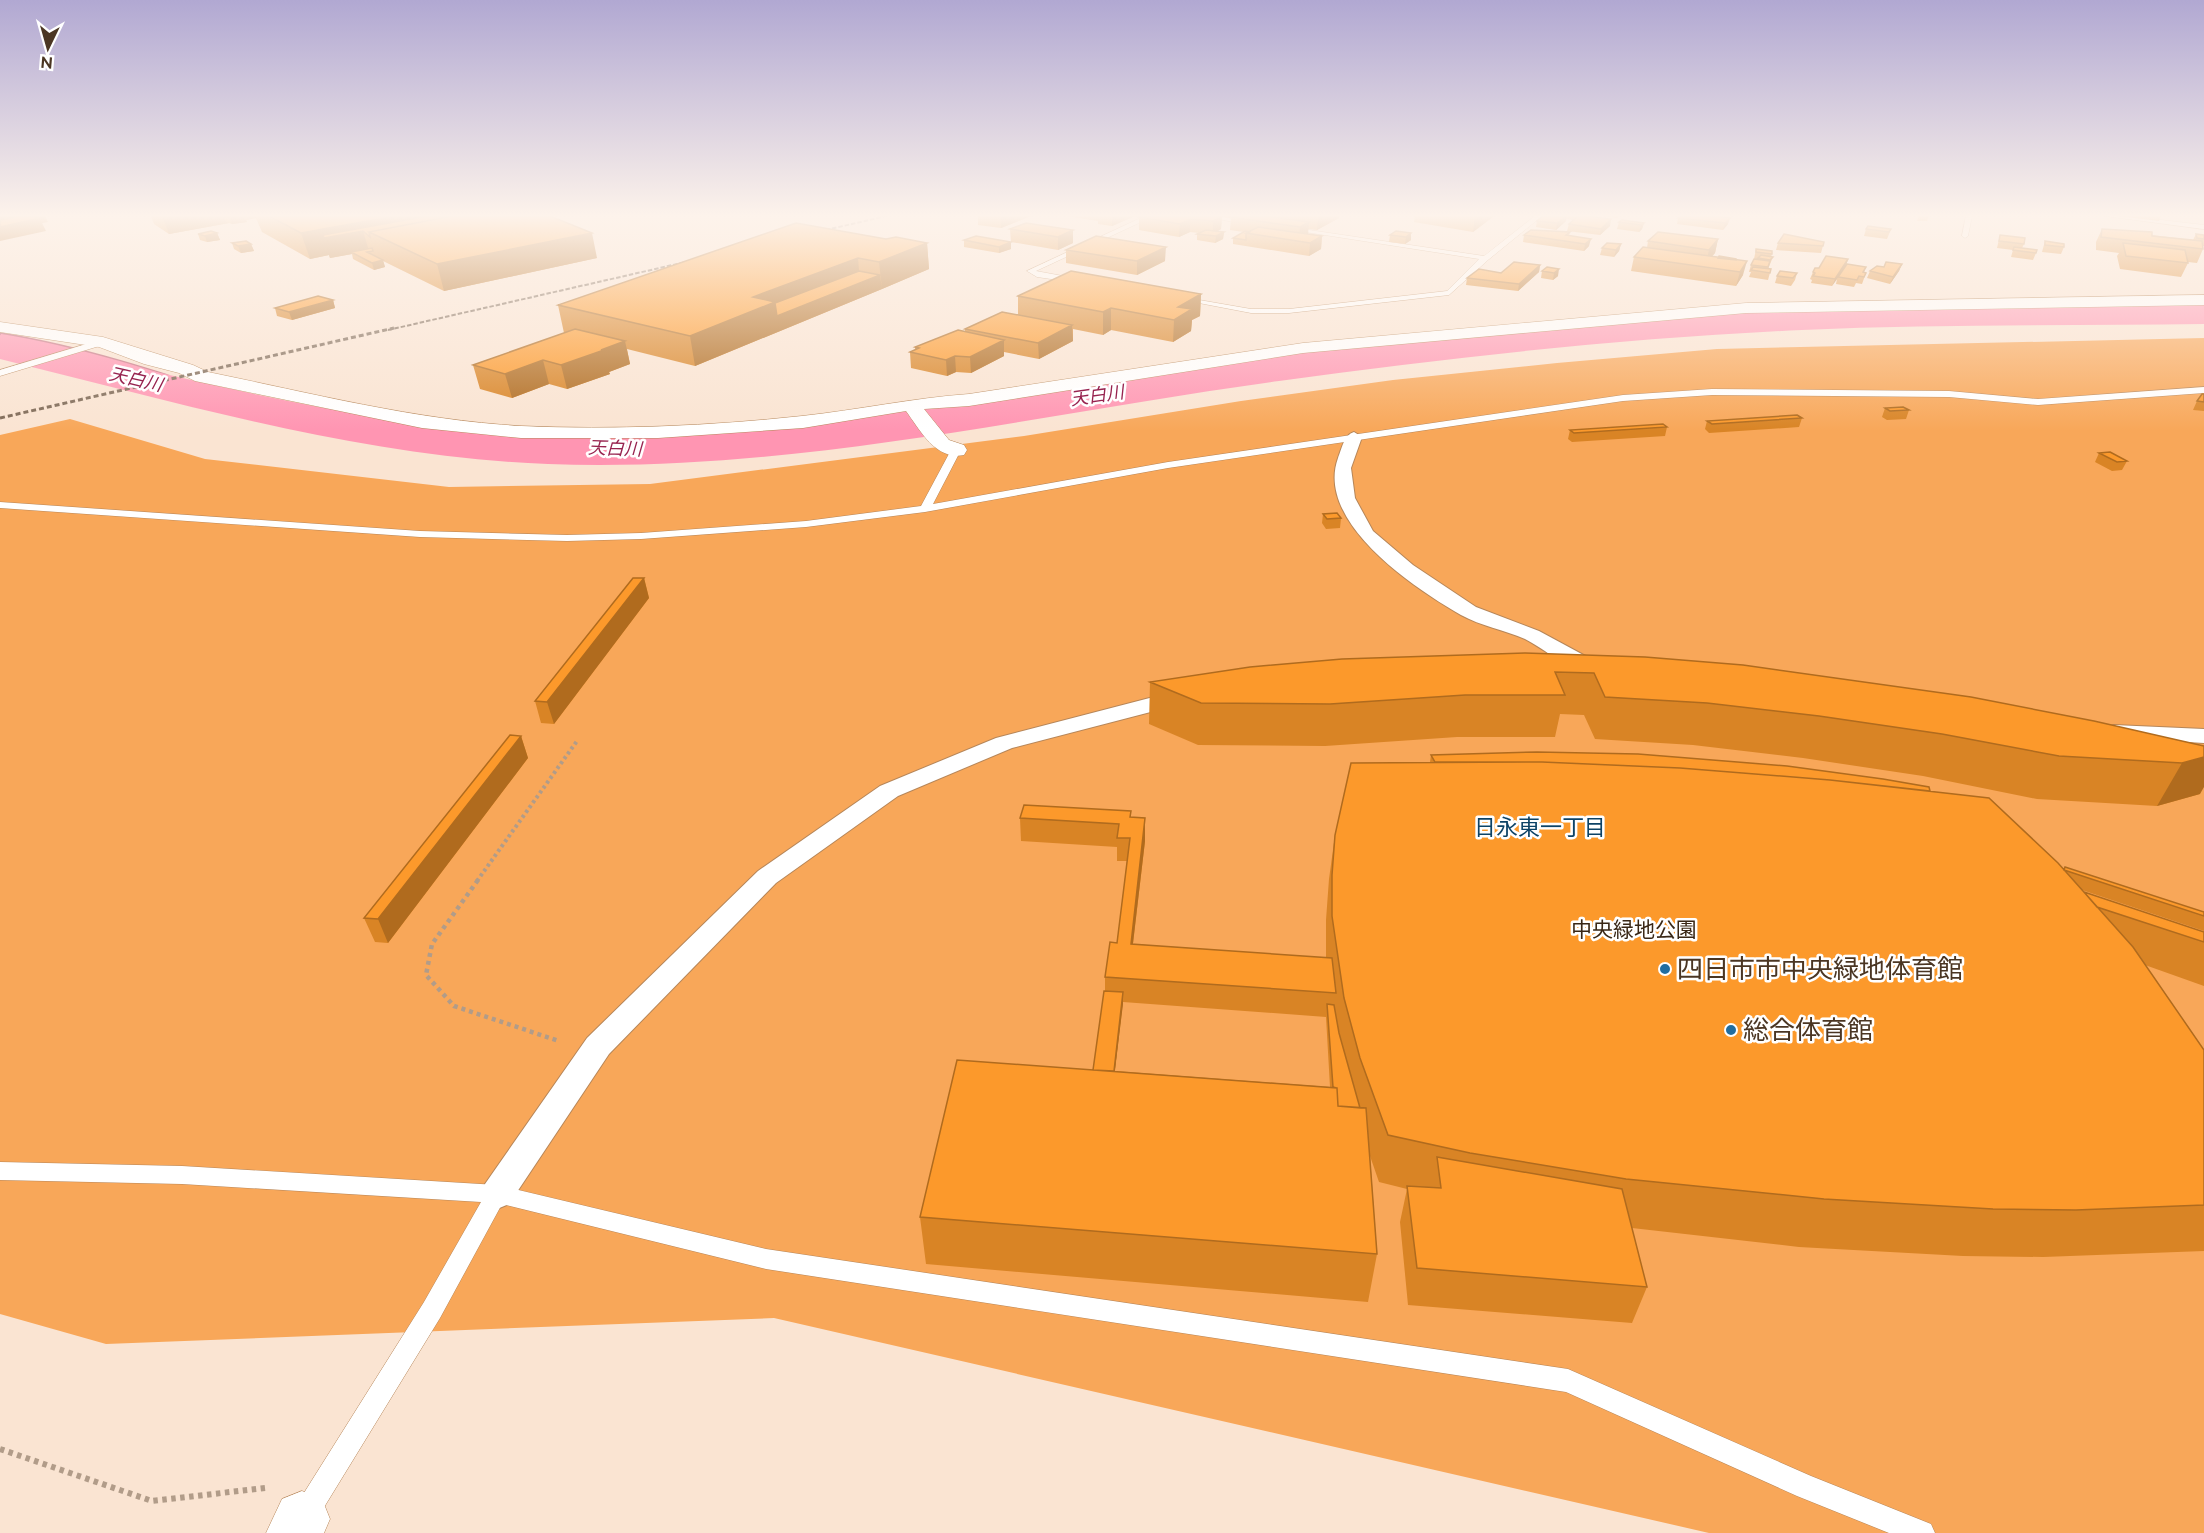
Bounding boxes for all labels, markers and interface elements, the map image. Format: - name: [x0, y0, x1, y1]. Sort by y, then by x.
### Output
- north arrow: [18, 18, 78, 78]
- text: N: [40, 52, 54, 72]
- water label: 天白川: [107, 363, 167, 396]
- water label: 天白川: [1069, 381, 1127, 409]
- water label: 天白川: [588, 437, 644, 460]
- district label: 日永東一丁目: [1474, 814, 1606, 840]
- park label: 中央緑地公園: [1571, 917, 1697, 942]
- place label: 四日市市中央緑地体育館: [1677, 954, 1963, 984]
- marker: 四日市市中央緑地体育館: [1658, 962, 1672, 976]
- place label: 総合体育館: [1743, 1015, 1873, 1045]
- marker: 総合体育館: [1724, 1023, 1738, 1037]

